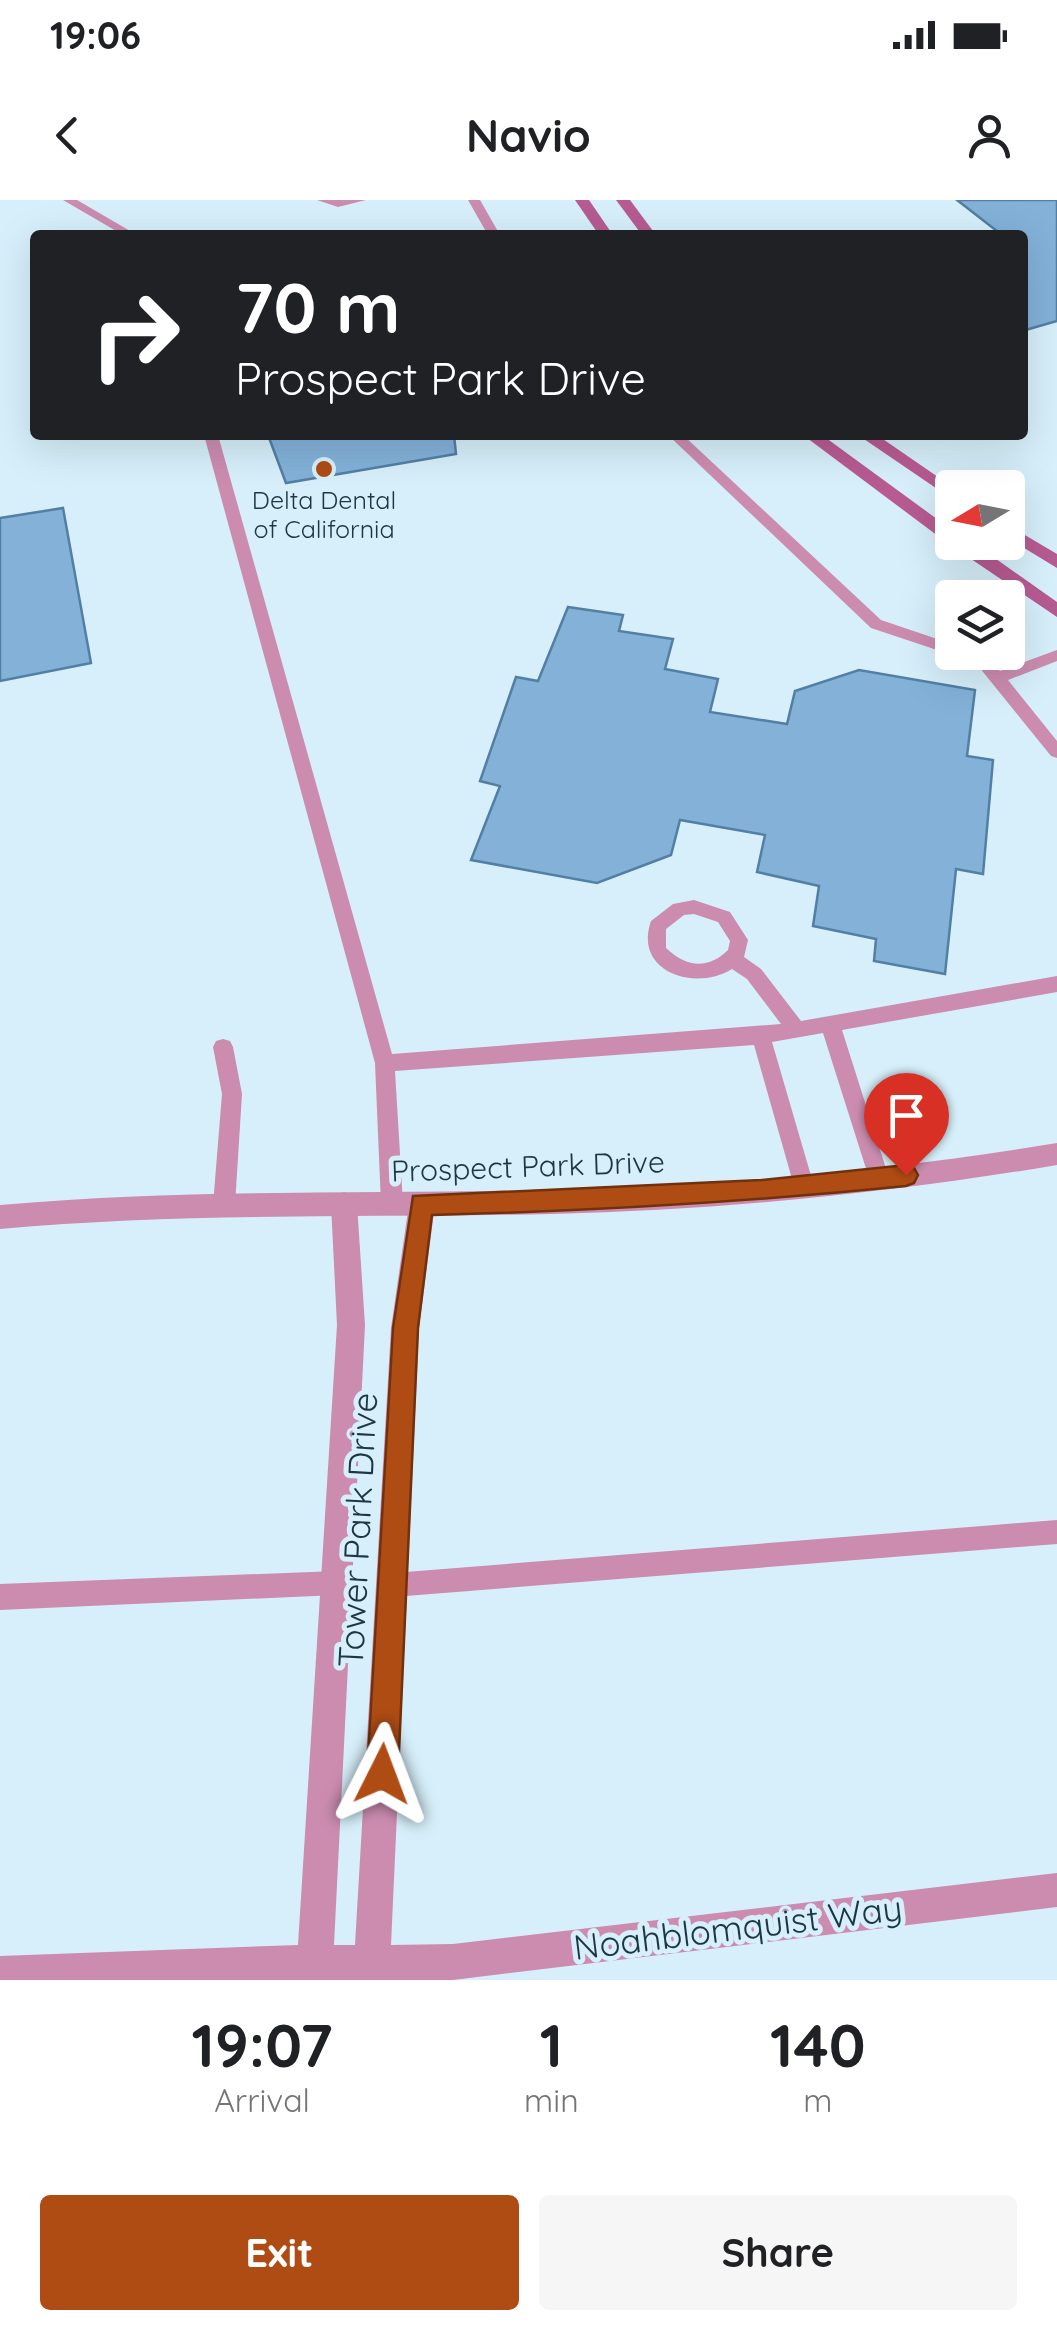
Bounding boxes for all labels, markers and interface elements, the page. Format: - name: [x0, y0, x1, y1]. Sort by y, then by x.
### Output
- text: 19:06: [50, 11, 141, 59]
- text: Navio: [466, 107, 591, 163]
- icon: back: [40, 108, 95, 163]
- icon: person: [962, 108, 1017, 163]
- text: 70 m: [235, 263, 401, 351]
- icon: right: [70, 270, 200, 400]
- text: Prospect Park Drive: [235, 350, 646, 406]
- marker: Delta Dental of California: [313, 458, 335, 480]
- north arrow: [935, 470, 1025, 560]
- map controls: [935, 470, 1025, 670]
- place label: Delta Dental of California: [252, 484, 396, 544]
- button: layers: [935, 580, 1025, 670]
- pin: [864, 1073, 949, 1176]
- icon: arrive: [879, 1088, 934, 1143]
- street label: Prospect Park Drive: [390, 1142, 665, 1190]
- street label: Tower Park Drive: [328, 1391, 386, 1668]
- position arrow: [330, 1722, 434, 1826]
- street label: Noahblomquist Way: [571, 1885, 905, 1969]
- text: 19:07: [191, 2007, 333, 2082]
- text: 1: [540, 2007, 563, 2082]
- text: 140: [770, 2007, 866, 2082]
- text: Arrival: [214, 2080, 310, 2120]
- text: min: [524, 2080, 579, 2120]
- text: m: [803, 2080, 832, 2120]
- button: Exit: [40, 2195, 519, 2310]
- button: Share: [539, 2195, 1017, 2310]

